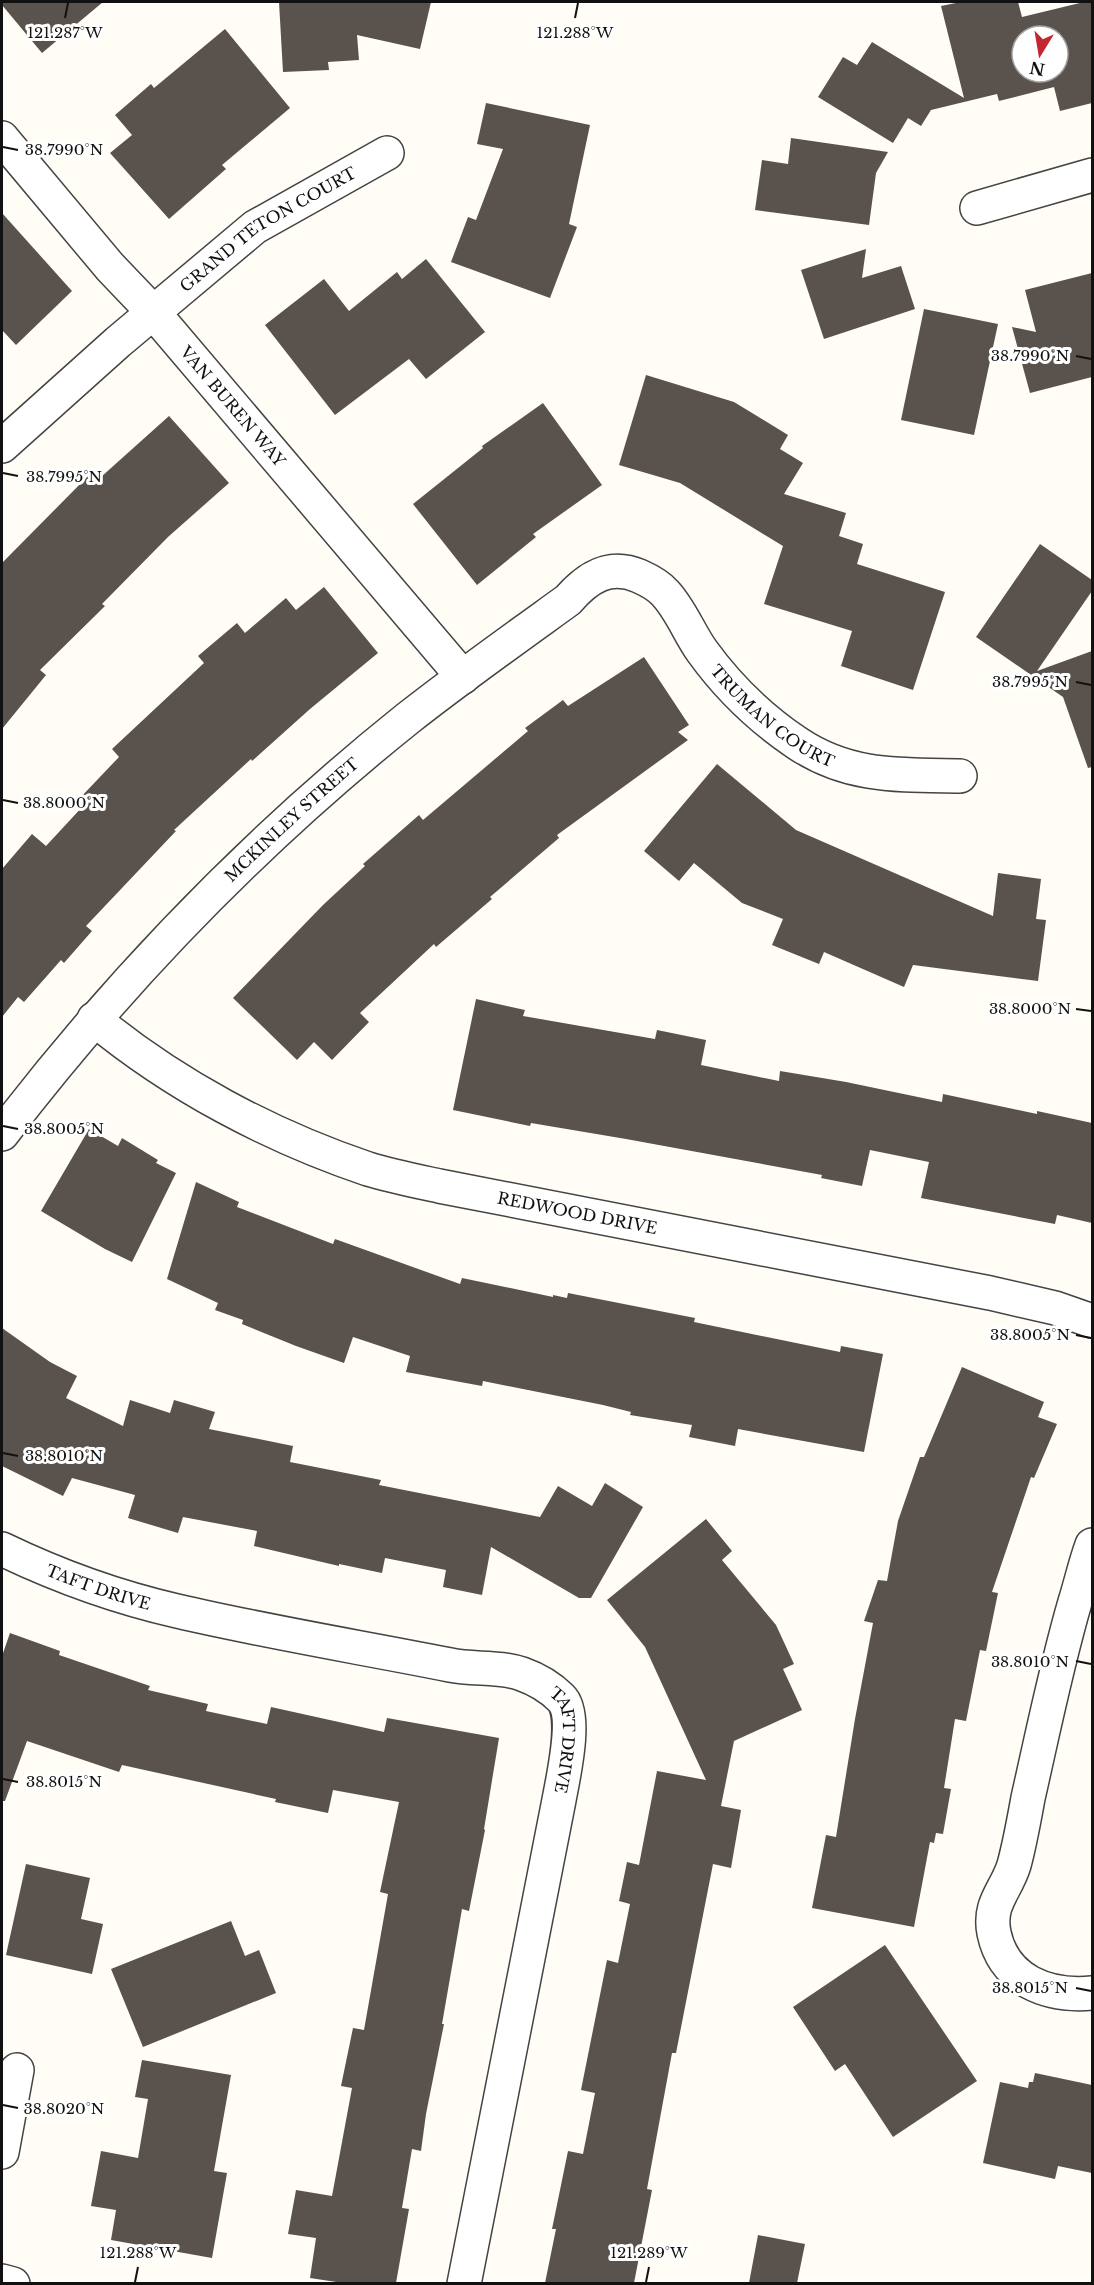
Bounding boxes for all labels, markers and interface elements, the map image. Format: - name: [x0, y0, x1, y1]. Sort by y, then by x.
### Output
- text: 121.287°W: [27, 23, 103, 42]
- text: 121.288°W: [537, 23, 614, 42]
- north arrow: [1010, 24, 1070, 84]
- text: N: [1028, 57, 1046, 80]
- text: 38.7990°N: [25, 140, 103, 159]
- street label: GRAND TETON COURT: [176, 162, 360, 296]
- street label: VAN BUREN WAY: [176, 341, 290, 471]
- text: 38.7990°N: [991, 346, 1069, 365]
- text: 38.7995°N: [26, 467, 102, 486]
- street label: TRUMAN COURT: [706, 660, 838, 771]
- text: 38.7995°N: [992, 672, 1068, 691]
- street label: MCKINLEY STREET: [220, 753, 363, 886]
- text: 38.8000°N: [23, 793, 105, 812]
- text: 38.8000°N: [989, 999, 1071, 1018]
- text: 38.8005°N: [24, 1119, 104, 1138]
- street label: REDWOOD DRIVE: [496, 1188, 659, 1238]
- text: 38.8005°N: [990, 1325, 1070, 1344]
- text: 38.8010°N: [25, 1446, 103, 1465]
- street label: TAFT DRIVE: [43, 1560, 153, 1614]
- text: 38.8010°N: [991, 1652, 1069, 1671]
- street label: TAFT DRIVE: [546, 1683, 579, 1795]
- text: 38.8015°N: [26, 1772, 102, 1791]
- text: 38.8015°N: [992, 1978, 1068, 1997]
- text: 38.8020°N: [24, 2099, 104, 2118]
- text: 121.288°W: [100, 2243, 177, 2262]
- text: 121.289°W: [610, 2243, 688, 2262]

